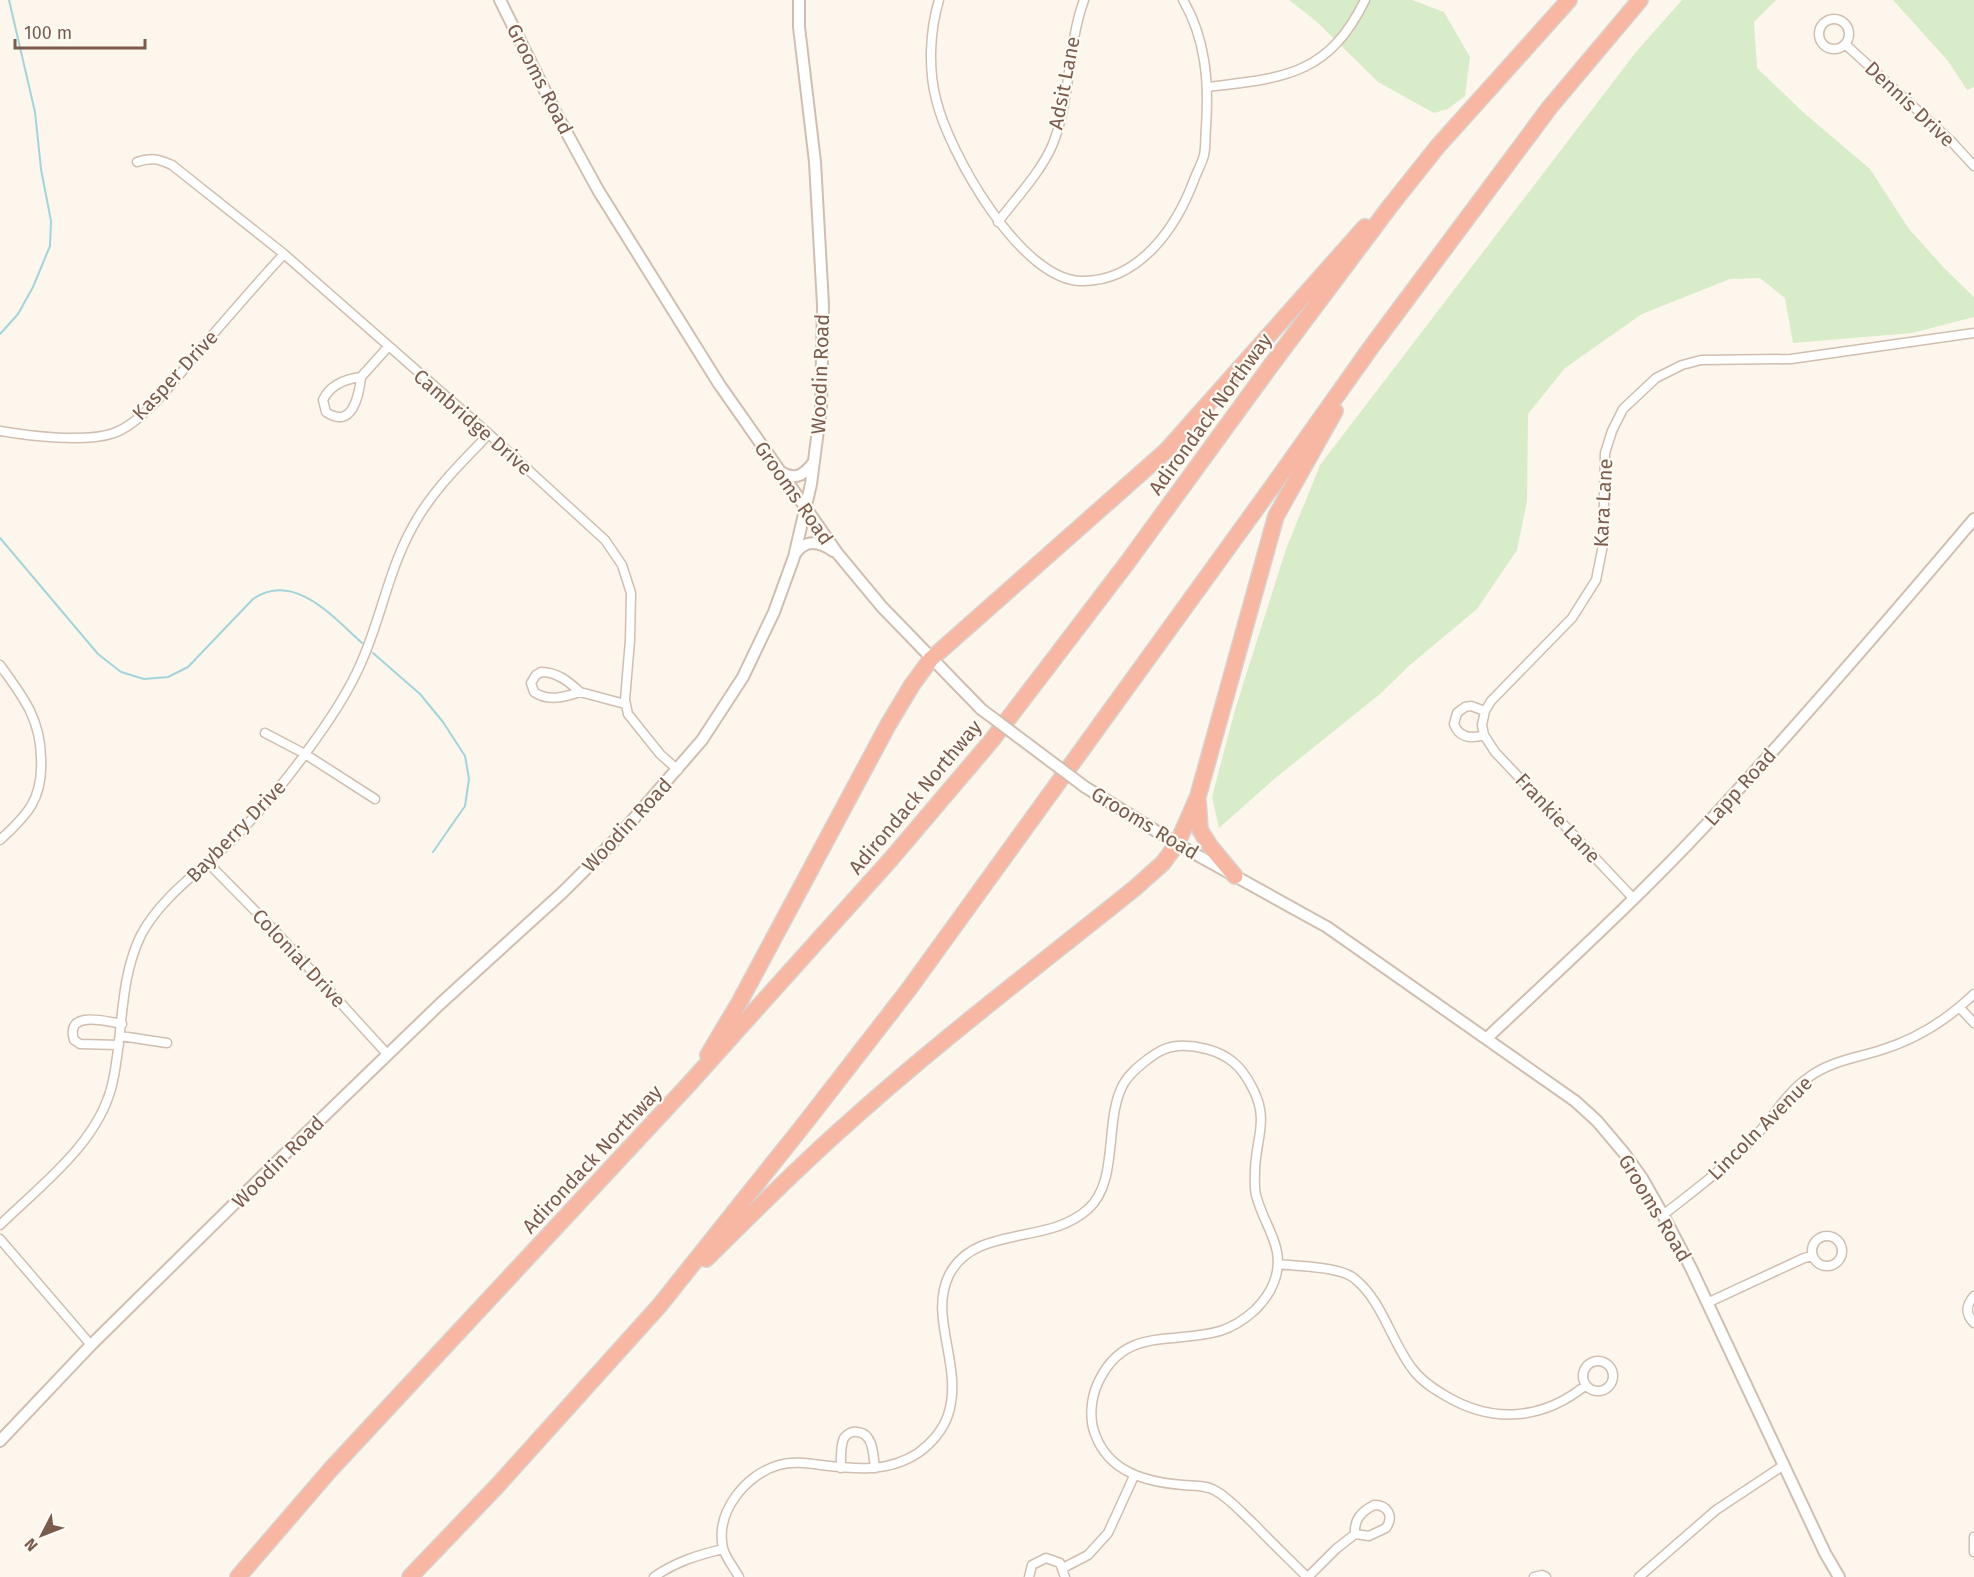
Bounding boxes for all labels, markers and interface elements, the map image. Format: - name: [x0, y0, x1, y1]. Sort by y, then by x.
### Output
- scale bar: [15, 12, 146, 50]
- street label: Grooms Road: [502, 20, 578, 138]
- text: 100 m: [24, 22, 72, 44]
- street label: Adsit Lane: [1043, 34, 1085, 132]
- street label: Dennis Drive: [1860, 56, 1960, 152]
- street label: Woodin Road: [806, 313, 834, 435]
- street label: Kasper Drive: [127, 325, 223, 425]
- street label: Adirondack Northway: [1143, 328, 1277, 500]
- street label: Cambridge Drive: [409, 364, 537, 480]
- street label: Grooms Road: [749, 437, 839, 549]
- street label: Kara Lane: [1589, 458, 1617, 548]
- street label: Adirondack Northway: [843, 715, 987, 879]
- street label: Lapp Road: [1699, 743, 1781, 831]
- street label: Frankie Lane: [1510, 768, 1606, 868]
- street label: Woodin Road: [577, 773, 677, 877]
- street label: Bayberry Drive: [181, 775, 291, 887]
- street label: Grooms Road: [1087, 782, 1203, 864]
- street label: Colonial Drive: [247, 904, 351, 1012]
- street label: Lincoln Avenue: [1703, 1071, 1817, 1185]
- street label: Adirondack Northway: [517, 1080, 667, 1238]
- street label: Woodin Road: [227, 1111, 329, 1213]
- street label: Grooms Road: [1614, 1150, 1696, 1266]
- north arrow: [12, 1505, 72, 1565]
- text: N: [21, 1534, 42, 1555]

